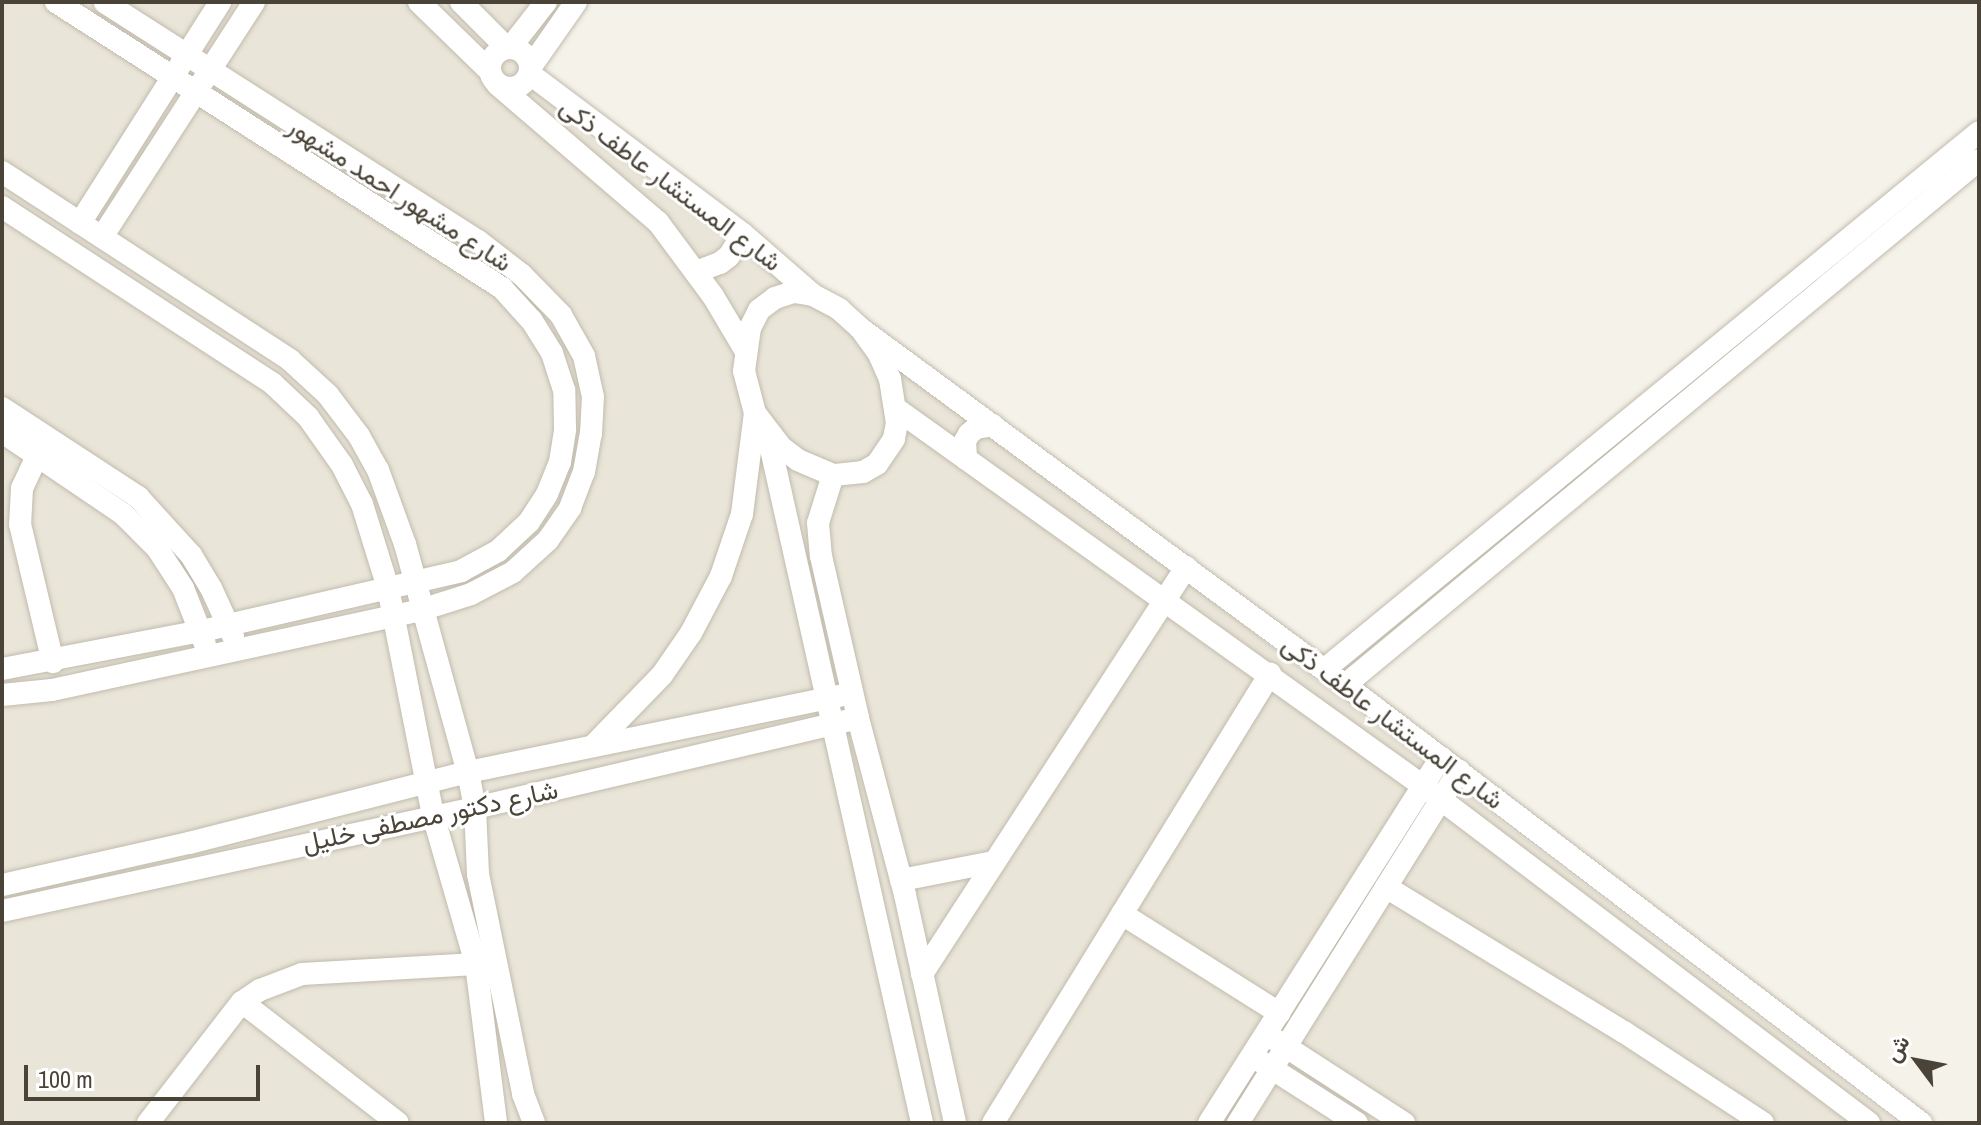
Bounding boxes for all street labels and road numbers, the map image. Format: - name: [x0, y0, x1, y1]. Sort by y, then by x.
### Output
- street label: شارع المستشار عاطف ذكى: [554, 90, 788, 278]
- street label: شارع مشهور احمد مشهور: [282, 110, 518, 278]
- street label: شارع المستشار عاطف ذكى: [1276, 628, 1510, 816]
- street label: شارع دكتور مصطفى خليل: [299, 774, 561, 858]

